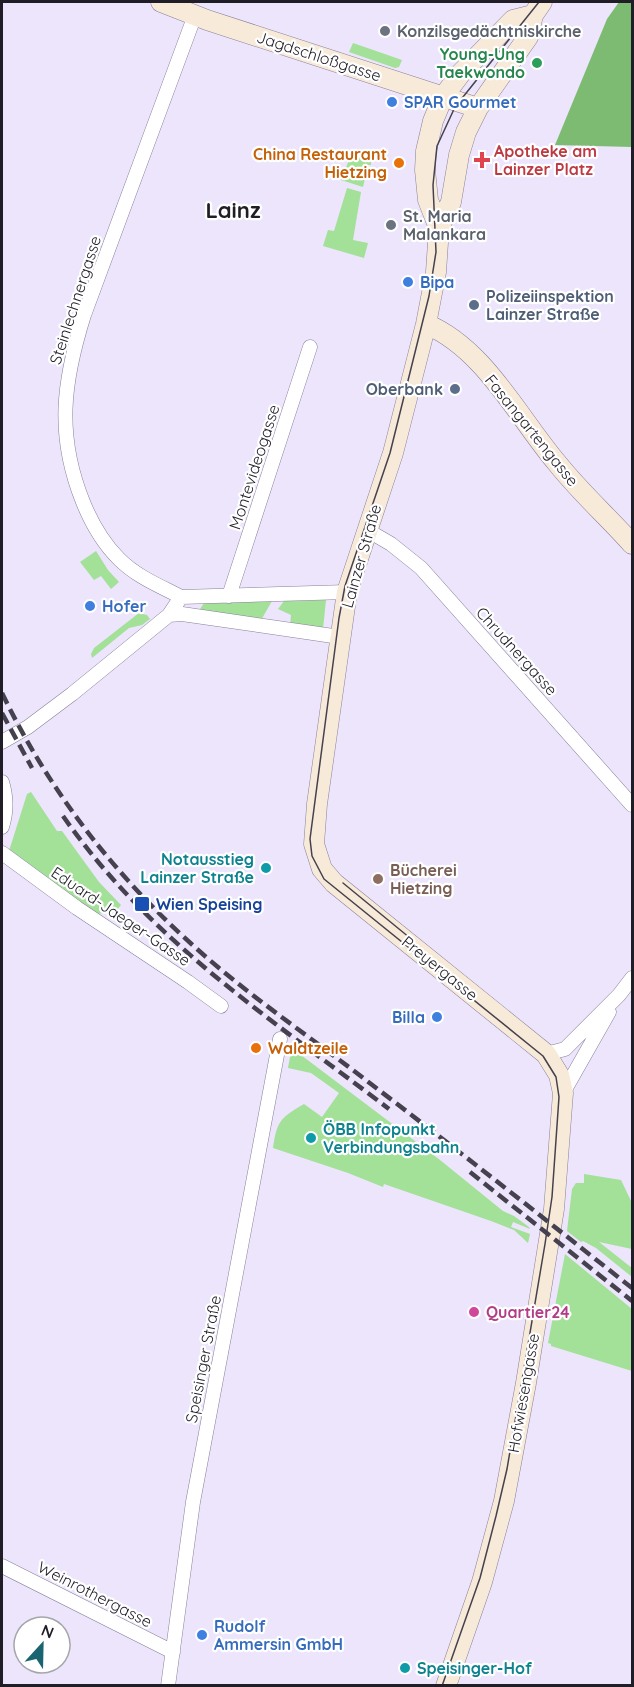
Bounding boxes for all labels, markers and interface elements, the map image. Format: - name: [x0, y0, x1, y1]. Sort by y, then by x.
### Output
- place label: Konzilsgedächtniskirche: [397, 21, 582, 41]
- marker: Konzilsgedächtniskirche: [378, 24, 392, 38]
- street label: Jagdschloßgasse: [254, 26, 384, 86]
- place label: Young-Ung Taekwondo: [436, 44, 525, 82]
- marker: Young-Ung Taekwondo: [530, 56, 544, 70]
- place label: SPAR Gourmet: [404, 92, 516, 112]
- marker: SPAR Gourmet: [385, 95, 399, 109]
- place label: Apotheke am Lainzer Platz: [494, 141, 597, 179]
- place label: China Restaurant Hietzing: [253, 144, 387, 182]
- marker: Apotheke am Lainzer Platz: [475, 153, 489, 167]
- marker: China Restaurant Hietzing: [392, 156, 406, 170]
- district label: Lainz: [205, 196, 261, 224]
- place label: St. Maria Malankara: [403, 206, 486, 244]
- marker: St. Maria Malankara: [384, 218, 398, 232]
- street label: Steinlechnergasse: [45, 233, 105, 367]
- place label: Bipa: [420, 272, 454, 292]
- marker: Bipa: [401, 275, 415, 289]
- place label: Polizeiinspektion Lainzer Straße: [486, 286, 614, 324]
- marker: Polizeiinspektion Lainzer Straße: [467, 298, 481, 312]
- street label: Fasangartengasse: [481, 370, 583, 490]
- place label: Oberbank: [366, 379, 443, 399]
- marker: Oberbank: [448, 382, 462, 396]
- street label: Montevideogasse: [224, 402, 284, 532]
- street label: Lainzer Straße: [337, 502, 385, 610]
- place label: Hofer: [102, 596, 146, 616]
- marker: Hofer: [83, 599, 97, 613]
- street label: Chrudnergasse: [472, 603, 562, 699]
- place label: Notausstieg Lainzer Straße: [140, 849, 254, 887]
- place label: Bücherei Hietzing: [390, 860, 457, 898]
- marker: Notausstieg Lainzer Straße: [259, 861, 273, 875]
- street label: Eduard-Jaeger-Gasse: [48, 862, 194, 970]
- marker: Bücherei Hietzing: [371, 872, 385, 886]
- place label: Wien Speising: [156, 894, 262, 914]
- marker: Wien Speising: [133, 895, 151, 913]
- street label: Preyergasse: [398, 931, 482, 1005]
- place label: Billa: [392, 1007, 425, 1027]
- marker: Billa: [430, 1010, 444, 1024]
- place label: Waldtzeile: [268, 1038, 348, 1058]
- marker: Waldtzeile: [249, 1041, 263, 1055]
- place label: ÖBB Infopunkt Verbindungsbahn: [323, 1119, 459, 1157]
- marker: ÖBB Infopunkt Verbindungsbahn: [304, 1131, 318, 1145]
- street label: Speisinger Straße: [181, 1294, 225, 1424]
- place label: Quartier24: [486, 1302, 570, 1322]
- marker: Quartier24: [467, 1305, 481, 1319]
- street label: Hofwiesengasse: [503, 1332, 543, 1454]
- street label: Weinrothergasse: [35, 1557, 155, 1631]
- north arrow: [12, 1615, 72, 1675]
- place label: Rudolf Ammersin GmbH: [214, 1616, 343, 1654]
- text: N: [38, 1620, 57, 1643]
- marker: Rudolf Ammersin GmbH: [195, 1628, 209, 1642]
- place label: Speisinger-Hof: [417, 1658, 532, 1678]
- marker: Speisinger-Hof: [398, 1661, 412, 1675]

